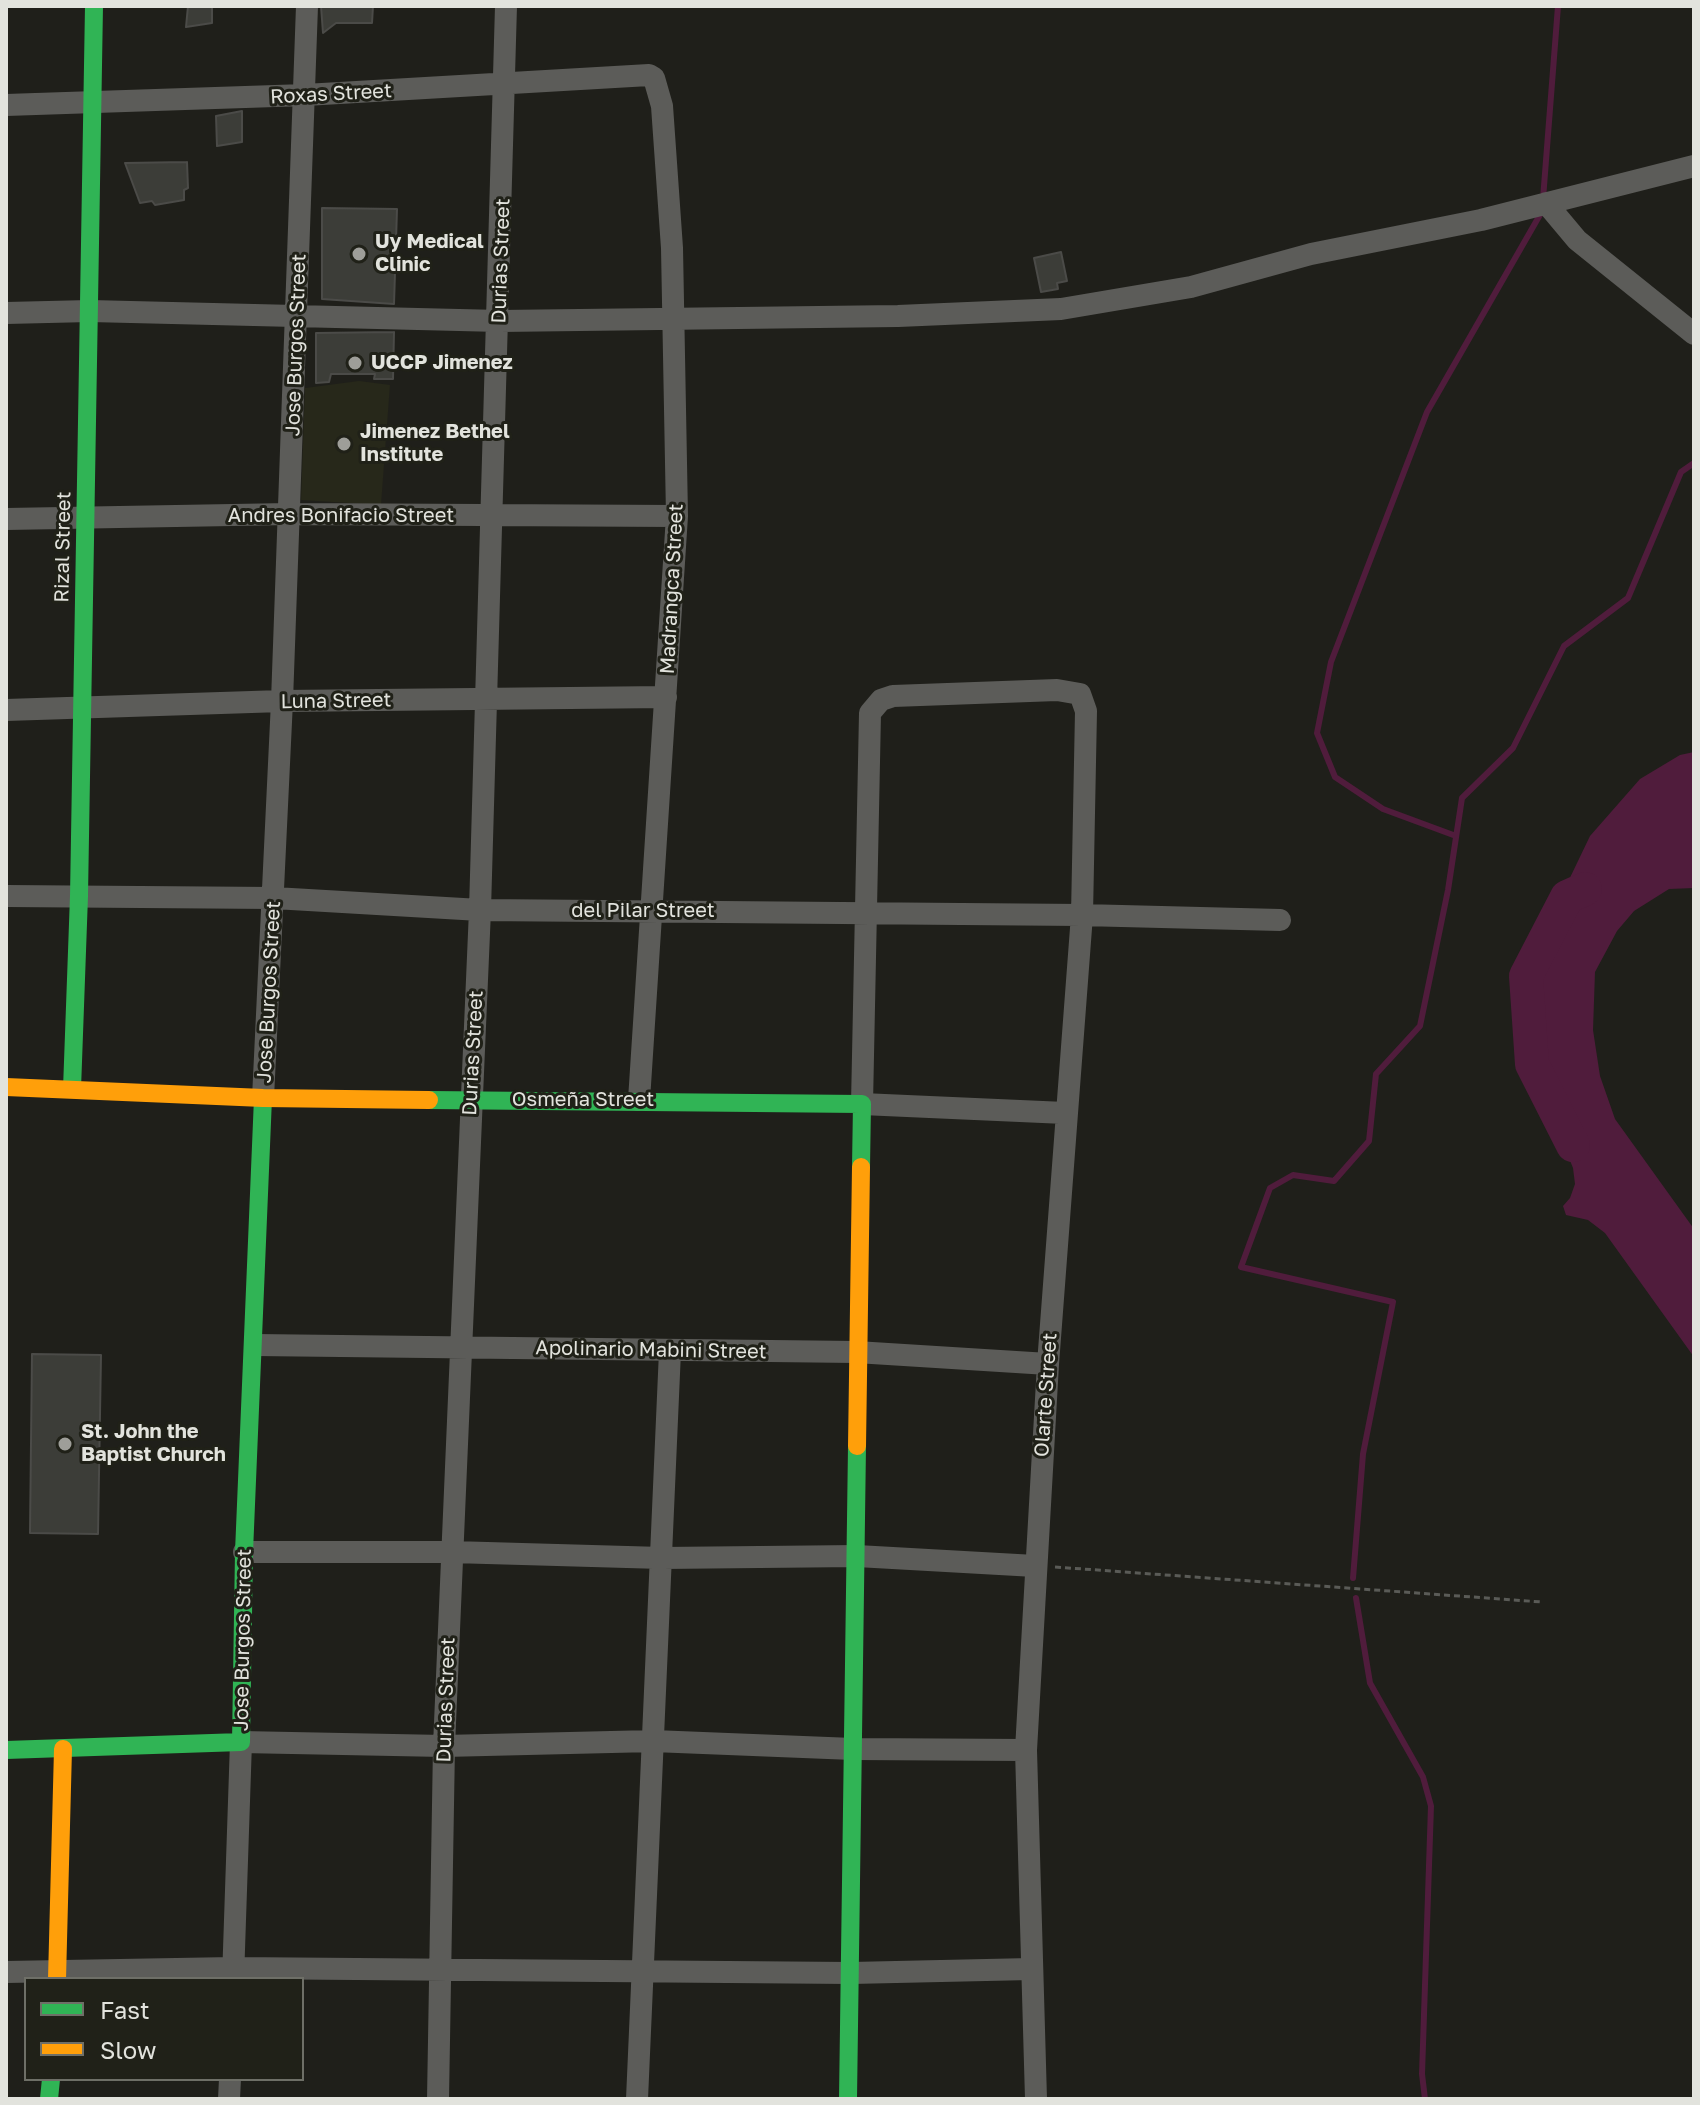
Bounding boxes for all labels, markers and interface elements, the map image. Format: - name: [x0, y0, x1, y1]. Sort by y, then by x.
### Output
- street label: Roxas Street: [270, 79, 392, 109]
- street label: Durias Street: [487, 198, 515, 324]
- place label: Uy Medical Clinic: [375, 230, 484, 277]
- marker: Uy Medical Clinic: [350, 245, 368, 263]
- street label: Jose Burgos Street: [281, 253, 311, 437]
- place label: UCCP Jimenez: [371, 351, 513, 375]
- marker: UCCP Jimenez: [346, 354, 364, 372]
- place label: Jimenez Bethel Institute: [360, 420, 510, 467]
- marker: Jimenez Bethel Institute: [335, 435, 353, 453]
- street label: Rizal Street: [50, 491, 76, 603]
- street label: Madrangca Street: [656, 503, 688, 675]
- street label: Andres Bonifacio Street: [228, 504, 454, 528]
- street label: Luna Street: [280, 688, 392, 714]
- street label: del Pilar Street: [571, 899, 715, 923]
- street label: Jose Burgos Street: [252, 900, 286, 1084]
- street label: Durias Street: [458, 990, 488, 1116]
- street label: Osmeña Street: [512, 1088, 654, 1112]
- street label: Olarte Street: [1030, 1332, 1062, 1458]
- street label: Apolinario Mabini Street: [535, 1336, 767, 1364]
- place label: St. John the Baptist Church: [81, 1420, 226, 1467]
- marker: St. John the Baptist Church: [56, 1435, 74, 1453]
- street label: Jose Burgos Street: [229, 1549, 257, 1731]
- street label: Durias Street: [432, 1637, 460, 1763]
- legend: [24, 1977, 304, 2081]
- text: Fast: [100, 1995, 150, 2024]
- text: Slow: [100, 2035, 156, 2064]

